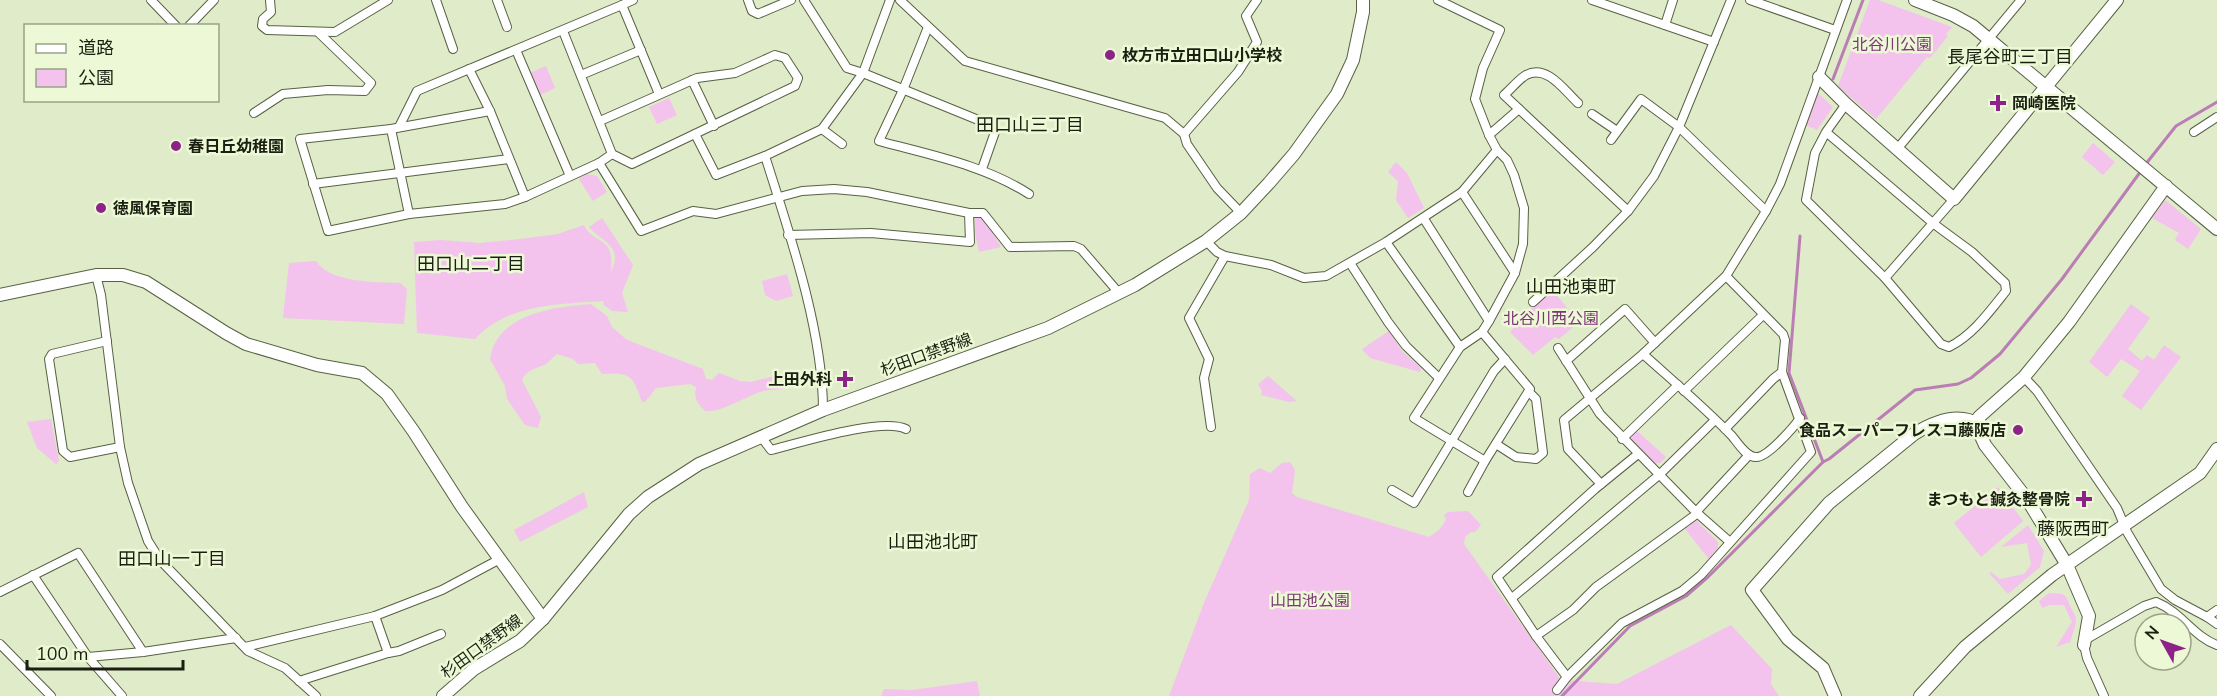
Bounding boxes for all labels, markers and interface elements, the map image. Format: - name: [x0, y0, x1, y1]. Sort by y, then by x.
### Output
- legend: [24, 24, 219, 102]
- park label: 北谷川公園: [1852, 34, 1932, 56]
- text: 道路: [78, 36, 114, 60]
- place label: 枚方市立田口山小学校: [1122, 45, 1282, 67]
- district label: 長尾谷町三丁目: [1947, 45, 2073, 69]
- marker: 枚方市立田口山小学校: [1103, 48, 1117, 62]
- text: 公園: [78, 66, 114, 90]
- place label: 岡崎医院: [2012, 93, 2076, 115]
- marker: 岡崎医院: [1989, 94, 2007, 112]
- district label: 田口山三丁目: [976, 113, 1084, 137]
- place label: 春日丘幼稚園: [188, 136, 284, 158]
- marker: 春日丘幼稚園: [169, 139, 183, 153]
- place label: 徳風保育園: [113, 198, 193, 220]
- marker: 徳風保育園: [94, 201, 108, 215]
- district label: 田口山二丁目: [417, 252, 525, 276]
- district label: 山田池東町: [1526, 275, 1616, 299]
- park label: 北谷川西公園: [1503, 308, 1599, 330]
- street label: 杉田口禁野線: [877, 328, 975, 382]
- place label: 上田外科: [768, 369, 832, 391]
- marker: 上田外科: [836, 370, 854, 388]
- place label: 食品スーパーフレスコ藤阪店: [1799, 420, 2006, 442]
- marker: 食品スーパーフレスコ藤阪店: [2011, 423, 2025, 437]
- place label: まつもと鍼灸整骨院: [1926, 489, 2070, 511]
- marker: まつもと鍼灸整骨院: [2075, 490, 2093, 508]
- district label: 藤阪西町: [2037, 517, 2109, 541]
- district label: 山田池北町: [888, 530, 978, 554]
- district label: 田口山一丁目: [118, 547, 226, 571]
- park label: 山田池公園: [1270, 590, 1350, 612]
- street label: 杉田口禁野線: [436, 610, 527, 684]
- north arrow: [2133, 612, 2193, 672]
- text: N: [2140, 621, 2165, 645]
- scale bar: [27, 633, 183, 671]
- text: 100 m: [36, 642, 88, 666]

